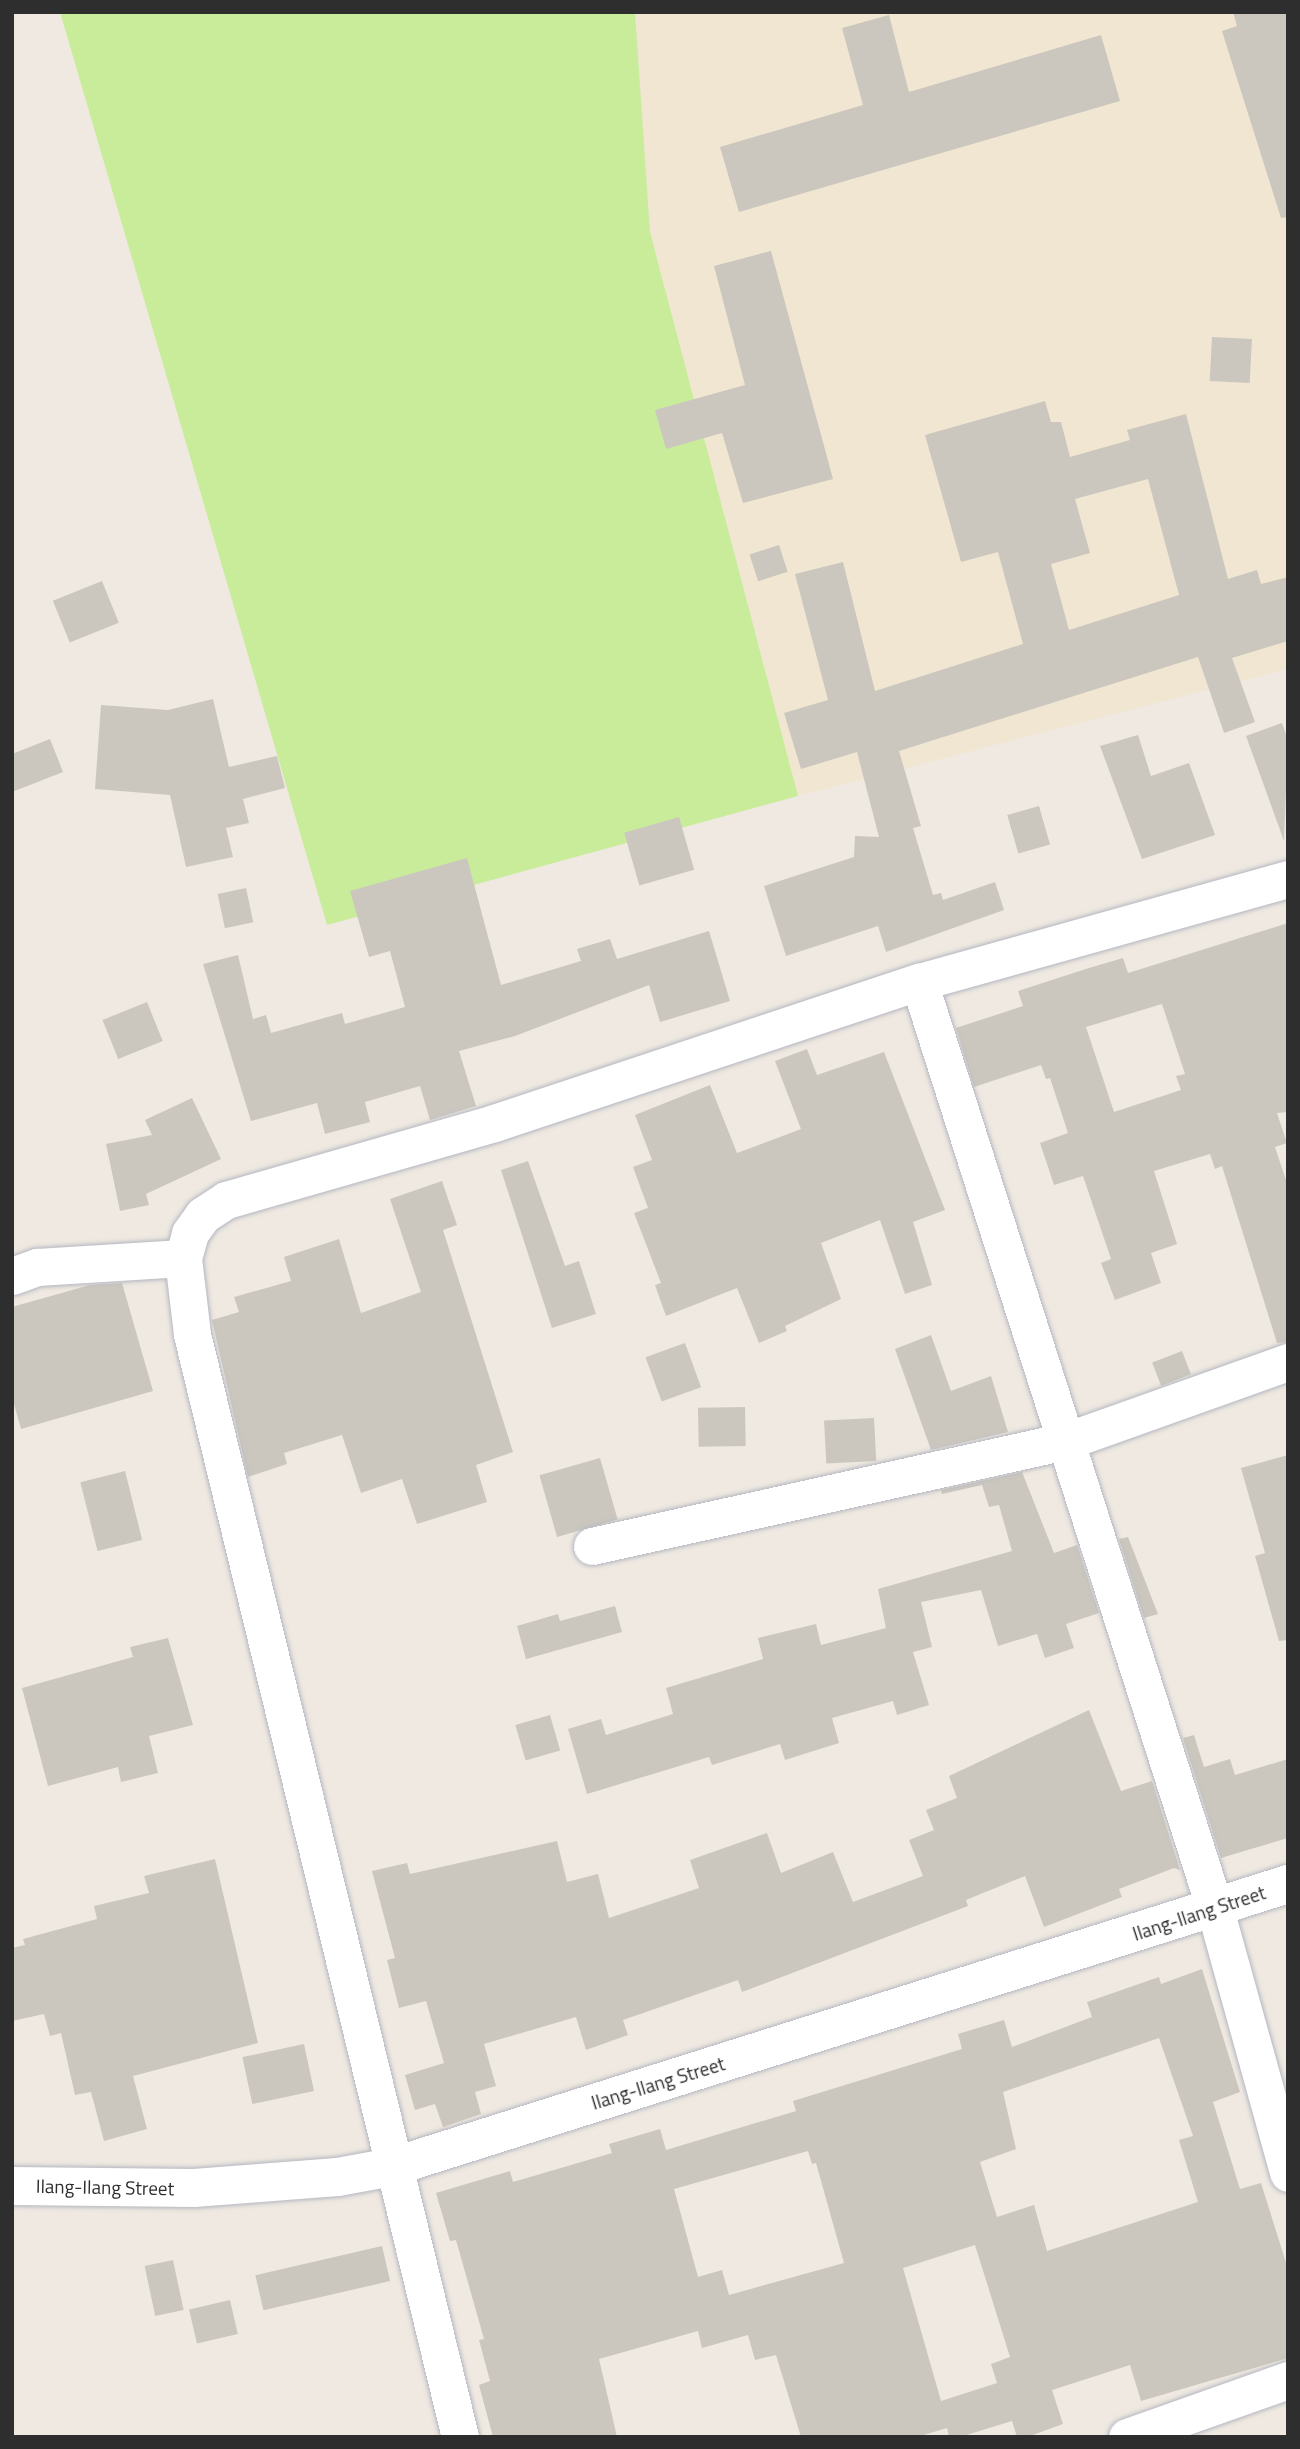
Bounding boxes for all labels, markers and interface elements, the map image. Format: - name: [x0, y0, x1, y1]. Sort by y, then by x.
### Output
- street label: Ilang-Ilang Street: [1130, 1881, 1268, 1945]
- street label: Ilang-Ilang Street: [589, 2052, 727, 2114]
- street label: Ilang-Ilang Street: [36, 2174, 174, 2200]

